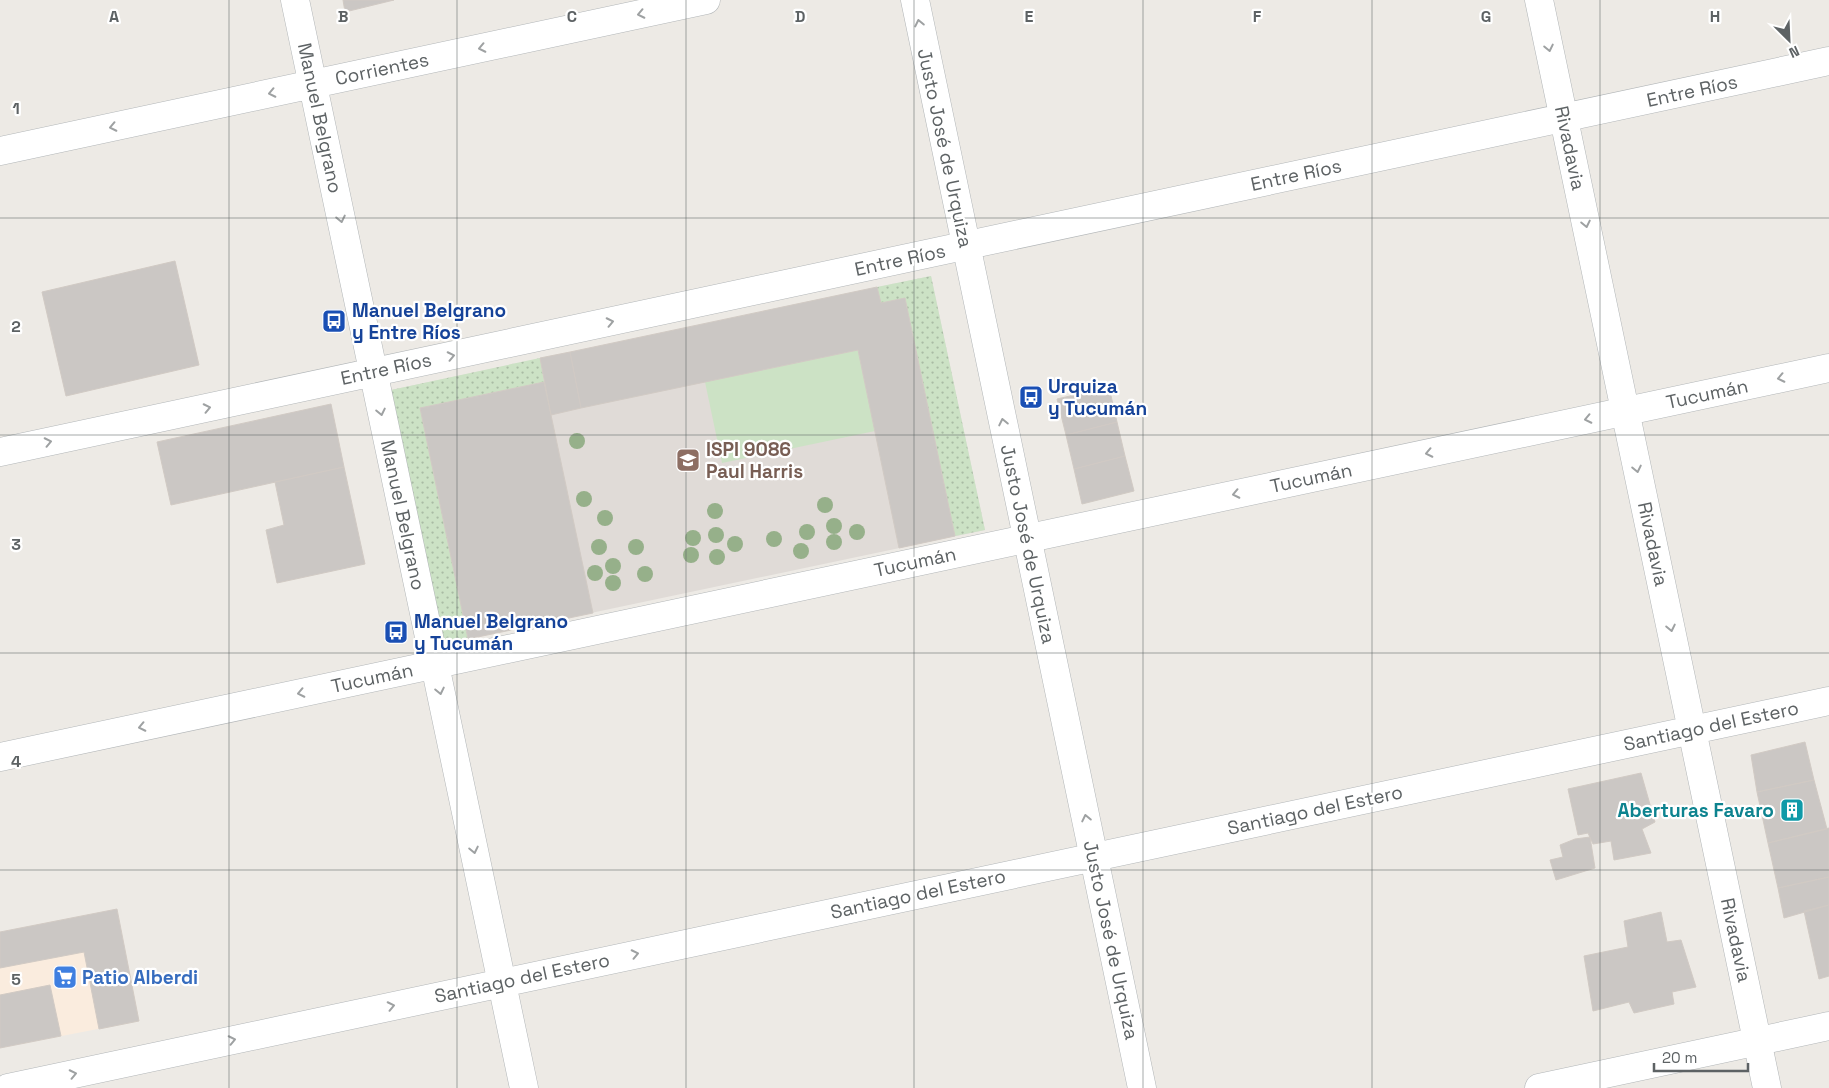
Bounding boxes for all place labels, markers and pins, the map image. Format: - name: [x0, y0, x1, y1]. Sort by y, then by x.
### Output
- place label: Manuel Belgrano y Entre Ríos: [352, 298, 506, 345]
- bus stop icon: Manuel Belgrano y Entre Ríos: [321, 308, 347, 334]
- place label: Urquiza y Tucumán: [1048, 374, 1147, 421]
- bus stop icon: Urquiza y Tucumán: [1018, 384, 1044, 410]
- place label: ISPI 9086 Paul Harris: [706, 437, 803, 484]
- school or university icon: ISPI 9086 Paul Harris: [675, 447, 701, 473]
- place label: Manuel Belgrano y Tucumán: [414, 609, 568, 656]
- bus stop icon: Manuel Belgrano y Tucumán: [383, 619, 409, 645]
- building icon: Aberturas Favaro: [1779, 797, 1805, 823]
- place label: Aberturas Favaro: [1618, 798, 1774, 823]
- supermarket icon: Patio Alberdi: [52, 964, 78, 990]
- place label: Patio Alberdi: [82, 965, 198, 990]

